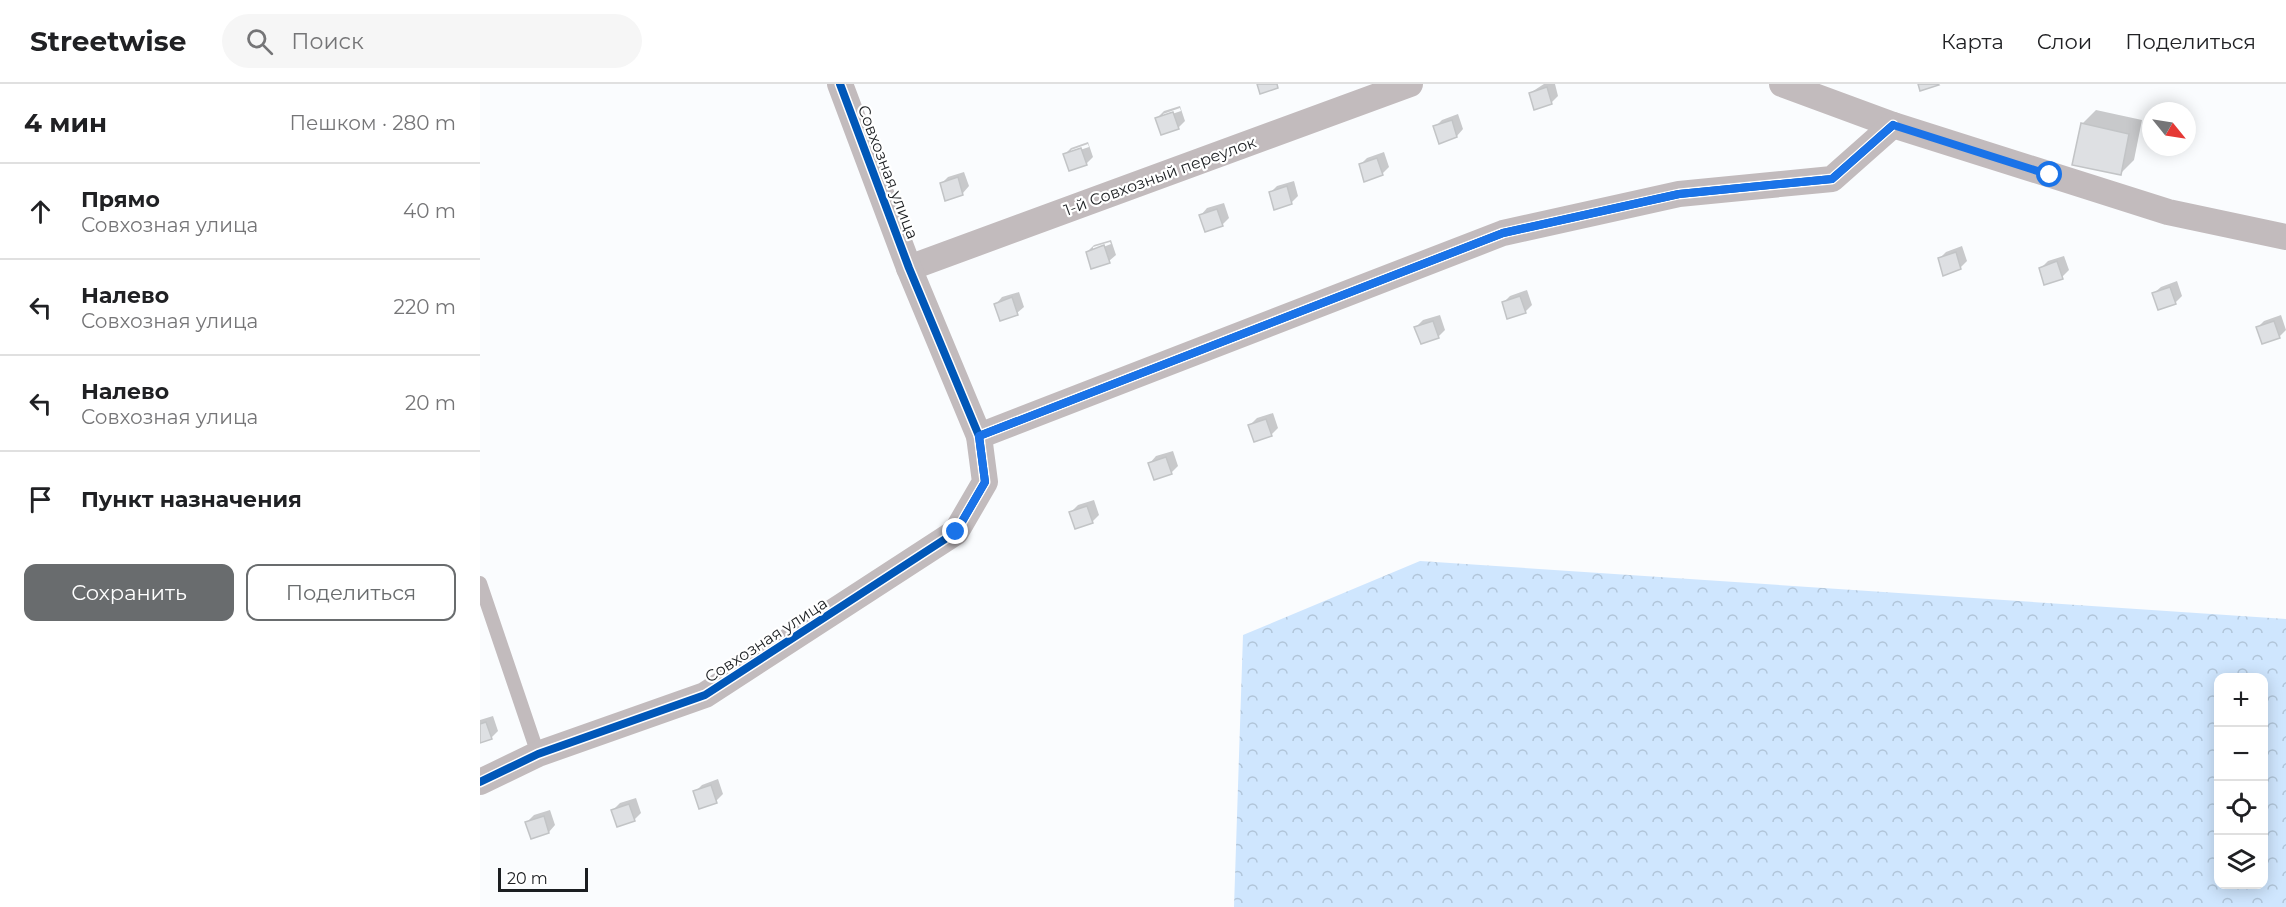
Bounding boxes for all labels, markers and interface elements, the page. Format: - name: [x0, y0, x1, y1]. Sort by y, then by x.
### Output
- search box: [222, 14, 642, 68]
- text: Streetwise: [30, 24, 186, 58]
- icon: search: [243, 25, 276, 58]
- text: Поиск: [291, 28, 364, 55]
- text: Карта: [1941, 29, 2004, 54]
- text: Слои: [2037, 29, 2092, 54]
- text: Поделиться: [2125, 29, 2256, 54]
- street label: Совхозная улица: [854, 102, 922, 242]
- north arrow: [2142, 102, 2196, 156]
- text: 4 мин: [24, 107, 107, 139]
- text: Пешком · 280 m: [289, 111, 456, 135]
- street label: 1-й Совхозный переулок: [1061, 132, 1259, 220]
- route start: [2036, 161, 2062, 187]
- text: Прямо: [81, 186, 160, 213]
- icon: ahead: [24, 195, 57, 228]
- text: 40 m: [403, 199, 456, 223]
- text: Совхозная улица: [81, 213, 258, 237]
- text: Налево: [81, 282, 169, 309]
- icon: left: [24, 291, 57, 324]
- text: 220 m: [394, 295, 456, 319]
- text: Совхозная улица: [81, 309, 258, 333]
- text: Налево: [81, 378, 169, 405]
- icon: left: [24, 387, 57, 420]
- text: 20 m: [405, 391, 456, 415]
- text: Совхозная улица: [81, 405, 258, 429]
- icon: arrive: [24, 483, 57, 516]
- text: Пункт назначения: [81, 486, 302, 513]
- route end: [942, 518, 968, 544]
- button: Сохранить: [24, 564, 234, 621]
- button: Поделиться: [246, 564, 456, 621]
- street label: Совхозная улица: [701, 593, 831, 687]
- map controls: [2214, 673, 2268, 889]
- button: +: [2214, 673, 2268, 727]
- button: −: [2214, 727, 2268, 781]
- button: locate: [2214, 781, 2268, 835]
- button: layers: [2214, 835, 2268, 889]
- scale bar: [498, 865, 588, 892]
- text: 20 m: [507, 869, 548, 888]

